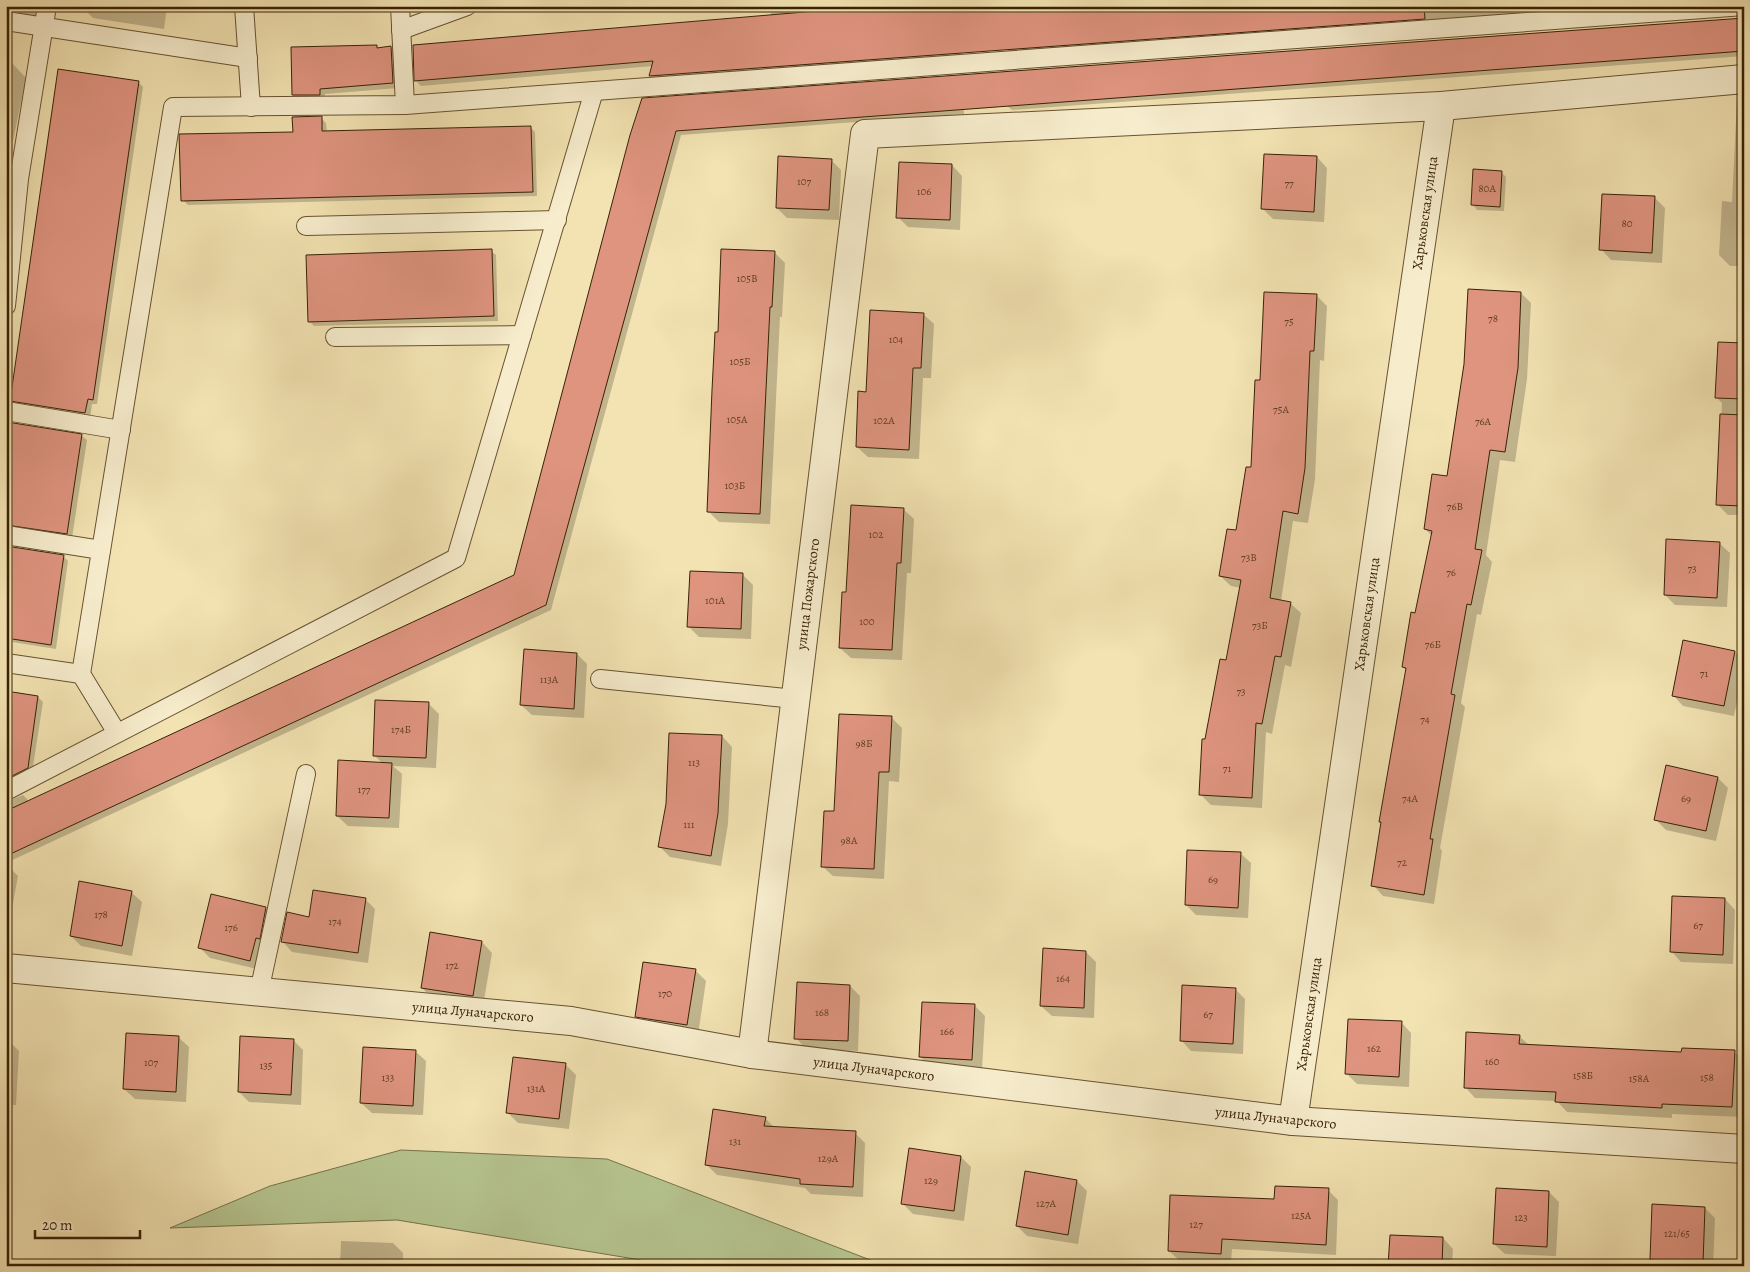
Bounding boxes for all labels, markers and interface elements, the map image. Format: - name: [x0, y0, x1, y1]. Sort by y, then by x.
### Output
- street label: Харьковская улица: [1408, 154, 1442, 271]
- house number: 107: [797, 174, 811, 189]
- house number: 77: [1284, 176, 1294, 191]
- house number: 80А: [1478, 181, 1496, 196]
- house number: 106: [917, 184, 931, 199]
- house number: 80: [1621, 216, 1633, 231]
- house number: 105В: [737, 271, 757, 286]
- house number: 78: [1488, 311, 1498, 326]
- house number: 75: [1284, 314, 1294, 329]
- house number: 104: [889, 332, 903, 347]
- house number: 105Б: [730, 354, 750, 369]
- house number: 75А: [1273, 402, 1289, 417]
- house number: 105А: [727, 412, 748, 427]
- house number: 102А: [873, 413, 895, 428]
- house number: 76А: [1475, 414, 1492, 429]
- house number: 103Б: [725, 478, 745, 493]
- house number: 76В: [1447, 499, 1463, 514]
- house number: 102: [869, 527, 883, 542]
- street label: улица Пожарского: [792, 537, 824, 652]
- house number: 73В: [1241, 550, 1257, 565]
- street label: Харьковская улица: [1350, 555, 1384, 672]
- house number: 73: [1687, 561, 1697, 576]
- house number: 76: [1446, 565, 1456, 580]
- house number: 101А: [705, 593, 725, 608]
- house number: 100: [859, 614, 875, 629]
- house number: 73Б: [1252, 618, 1268, 633]
- house number: 76Б: [1425, 637, 1441, 652]
- house number: 71: [1700, 666, 1708, 681]
- house number: 113А: [540, 672, 559, 687]
- house number: 73: [1236, 684, 1246, 699]
- house number: 74: [1420, 712, 1430, 727]
- house number: 174Б: [391, 722, 411, 737]
- house number: 98Б: [856, 736, 872, 751]
- house number: 113: [688, 755, 700, 770]
- house number: 71: [1223, 761, 1231, 776]
- house number: 177: [357, 782, 371, 797]
- house number: 74А: [1402, 791, 1419, 806]
- house number: 69: [1681, 791, 1691, 806]
- house number: 111: [683, 817, 695, 832]
- house number: 98А: [841, 833, 858, 848]
- house number: 72: [1397, 855, 1407, 870]
- house number: 69: [1208, 872, 1218, 887]
- house number: 178: [94, 907, 108, 922]
- house number: 174: [328, 914, 342, 929]
- house number: 67: [1693, 918, 1703, 933]
- house number: 176: [224, 920, 238, 935]
- street label: Харьковская улица: [1292, 955, 1326, 1072]
- house number: 172: [445, 958, 459, 973]
- house number: 164: [1056, 971, 1070, 986]
- house number: 170: [658, 986, 672, 1001]
- street label: улица Луначарского: [411, 997, 534, 1027]
- house number: 168: [815, 1005, 829, 1020]
- house number: 67: [1203, 1007, 1213, 1022]
- house number: 166: [940, 1024, 954, 1039]
- house number: 162: [1367, 1041, 1381, 1056]
- street label: улица Луначарского: [811, 1052, 936, 1086]
- house number: 160: [1485, 1054, 1499, 1069]
- house number: 107: [144, 1055, 158, 1070]
- house number: 135: [259, 1058, 273, 1073]
- house number: 158Б: [1573, 1068, 1593, 1083]
- house number: 133: [382, 1070, 394, 1085]
- house number: 158: [1700, 1070, 1714, 1085]
- house number: 158А: [1629, 1071, 1650, 1086]
- house number: 131А: [527, 1081, 546, 1096]
- street label: улица Луначарского: [1213, 1102, 1338, 1134]
- house number: 131: [729, 1134, 741, 1149]
- house number: 129А: [818, 1151, 839, 1166]
- house number: 129: [924, 1173, 938, 1188]
- house number: 127А: [1036, 1196, 1057, 1211]
- scale bar: [35, 1207, 140, 1239]
- house number: 125А: [1291, 1208, 1312, 1223]
- house number: 123: [1514, 1210, 1528, 1225]
- text: 20 m: [42, 1215, 73, 1235]
- house number: 127: [1189, 1217, 1203, 1232]
- house number: 121/65: [1664, 1226, 1690, 1241]

